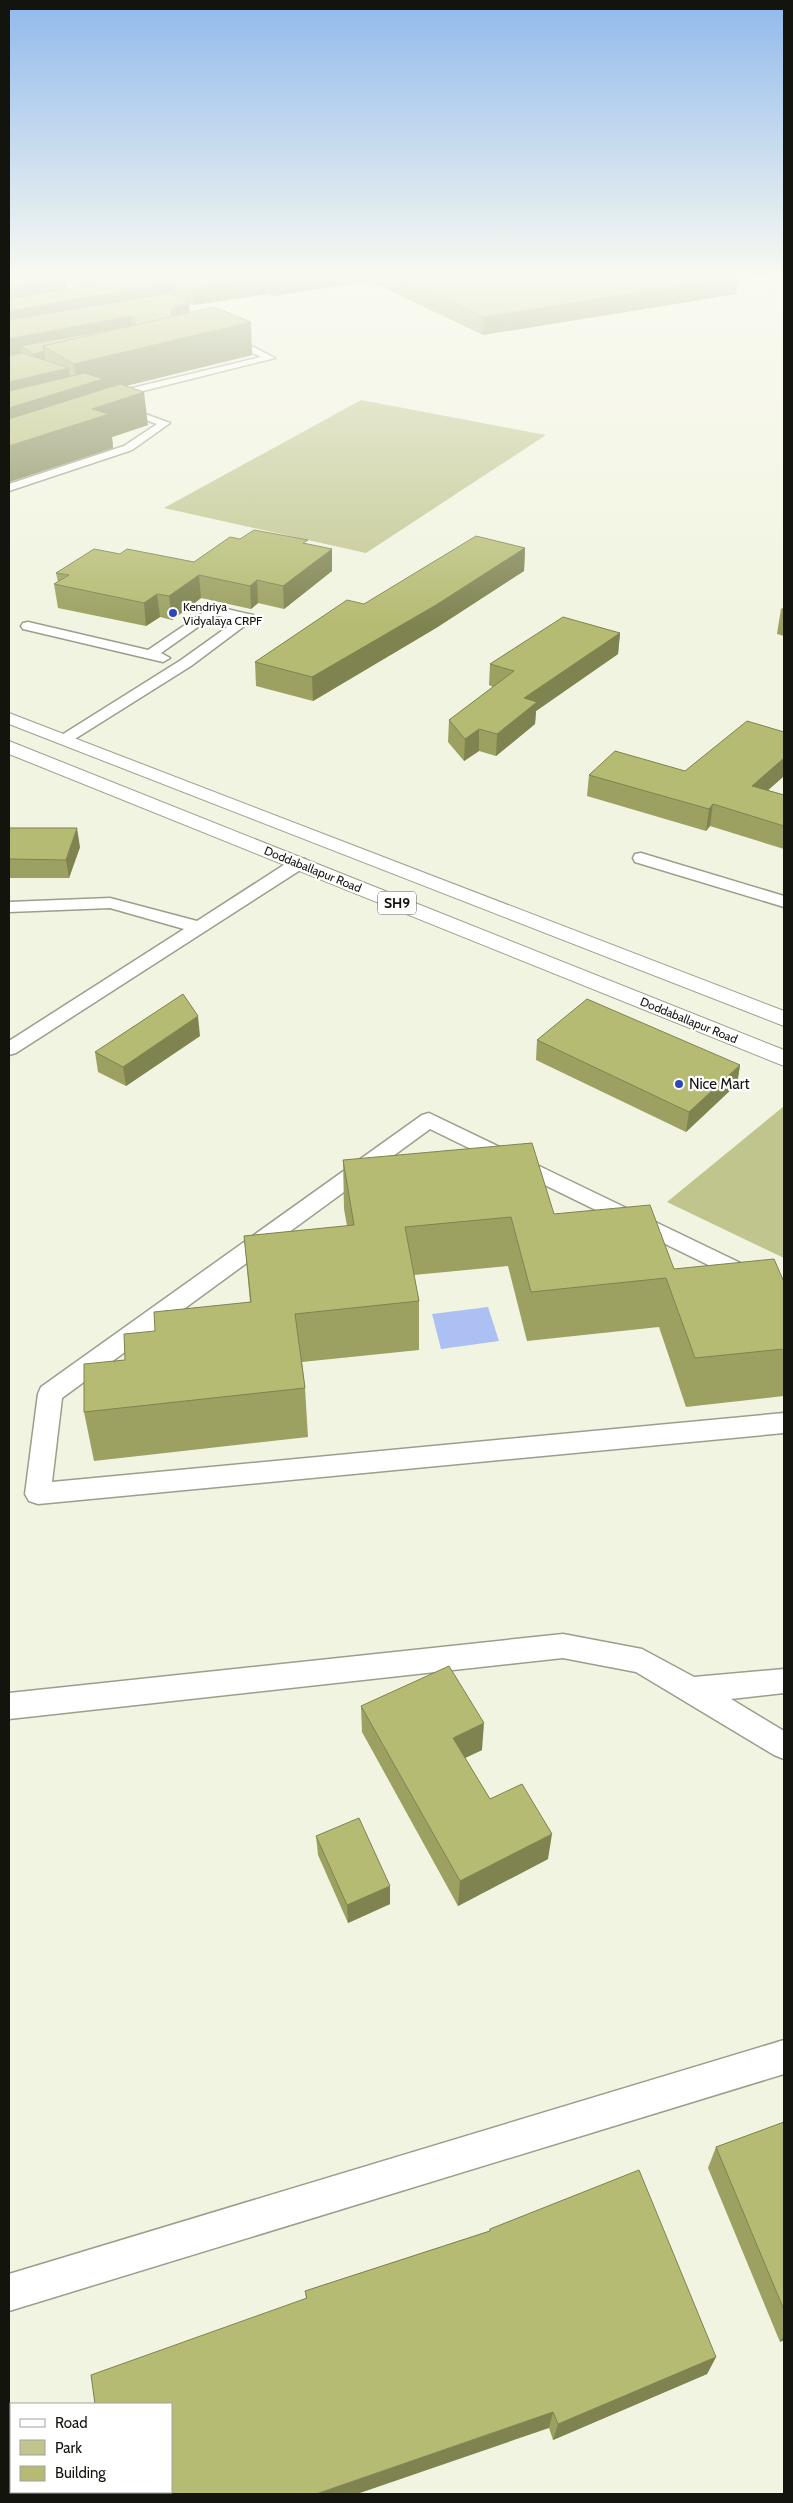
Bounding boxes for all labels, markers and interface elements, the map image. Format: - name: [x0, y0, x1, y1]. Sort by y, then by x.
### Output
- place label: Kendriya Vidyalaya CRPF: [183, 599, 263, 628]
- marker: Kendriya Vidyalaya CRPF: [167, 607, 179, 619]
- street label: Doddaballapur Road: [262, 843, 364, 895]
- road number: SH9: [378, 891, 416, 914]
- street label: Doddaballapur Road: [638, 994, 740, 1046]
- place label: Nice Mart: [689, 1075, 749, 1093]
- marker: Nice Mart: [673, 1078, 685, 1090]
- legend: [10, 2403, 172, 2493]
- text: Road: [55, 2414, 88, 2432]
- text: Park: [55, 2439, 82, 2457]
- text: Building: [55, 2464, 106, 2482]

